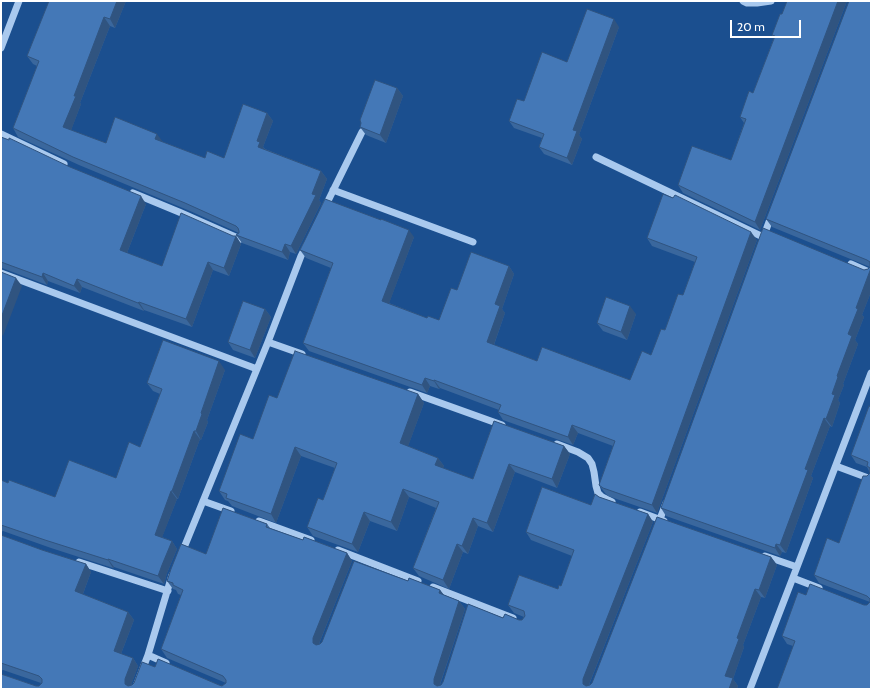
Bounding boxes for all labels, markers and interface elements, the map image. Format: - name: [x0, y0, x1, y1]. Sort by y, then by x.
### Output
- scale bar: [732, 12, 803, 38]
- text: 20 m: [737, 19, 765, 34]

